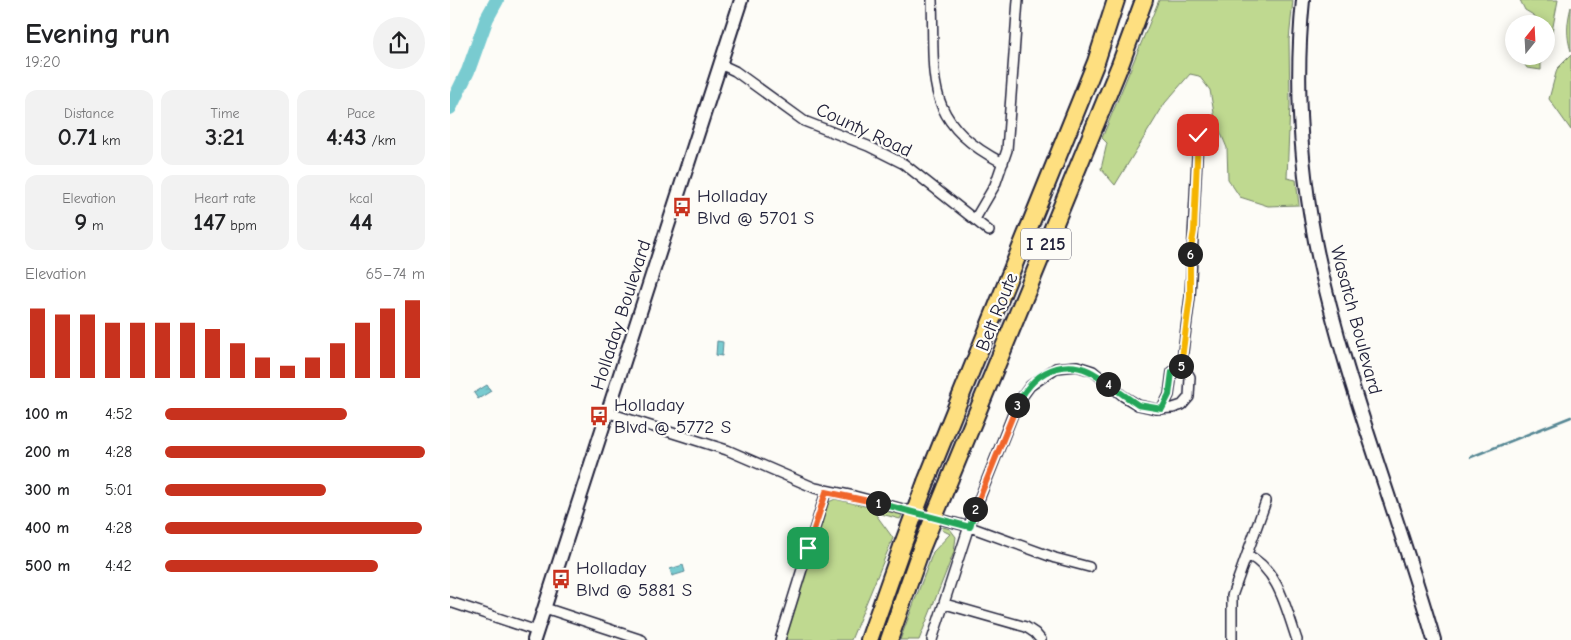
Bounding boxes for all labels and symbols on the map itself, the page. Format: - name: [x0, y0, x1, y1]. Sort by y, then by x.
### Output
- north arrow: [1505, 15, 1555, 65]
- street label: County Road: [813, 98, 915, 162]
- pin: [1177, 114, 1219, 156]
- place label: Holladay Blvd @ 5701 S: [697, 185, 814, 229]
- bus stop icon: Holladay Blvd @ 5701 S: [671, 196, 693, 218]
- road number: I 215: [1021, 228, 1071, 260]
- street label: Holladay Boulevard: [586, 237, 656, 393]
- pin: 6: [1178, 242, 1202, 266]
- street label: Wasatch Boulevard: [1326, 243, 1386, 397]
- street label: Belt Route: [971, 270, 1023, 354]
- pin: 5: [1168, 354, 1194, 378]
- pin: 4: [1096, 372, 1120, 396]
- pin: 3: [1004, 392, 1030, 418]
- place label: Holladay Blvd @ 5772 S: [614, 394, 731, 438]
- bus stop icon: Holladay Blvd @ 5772 S: [588, 405, 610, 427]
- pin: 1: [866, 490, 890, 516]
- pin: 2: [962, 496, 988, 522]
- pin: [787, 527, 829, 569]
- place label: Holladay Blvd @ 5881 S: [576, 557, 692, 601]
- bus stop icon: Holladay Blvd @ 5881 S: [550, 568, 572, 590]

